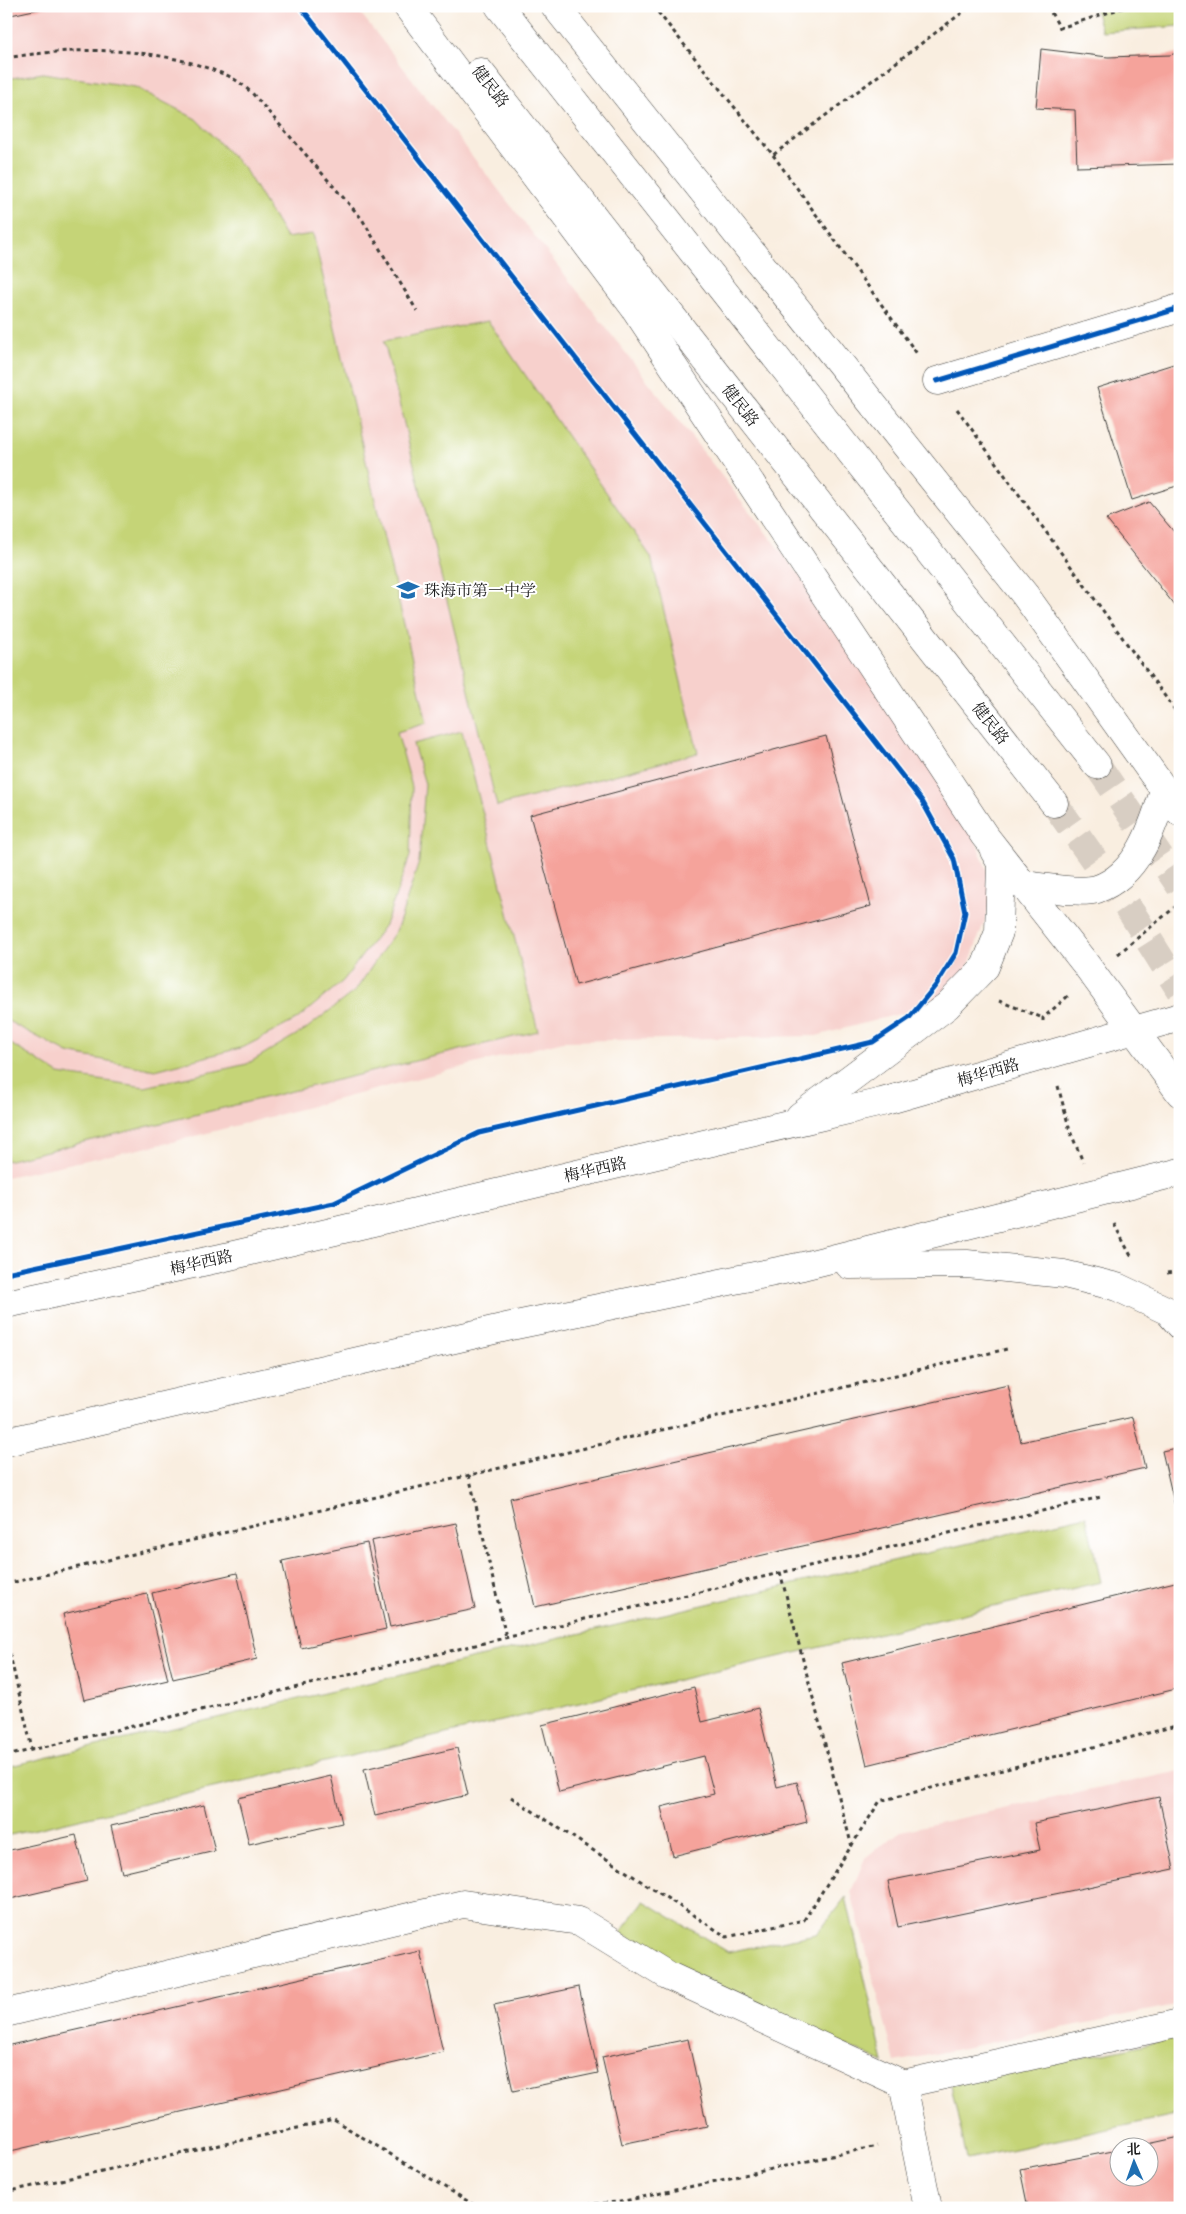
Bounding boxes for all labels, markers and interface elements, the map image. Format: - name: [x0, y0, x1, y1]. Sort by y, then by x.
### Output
- street label: 健民路: [467, 61, 514, 112]
- street label: 健民路: [717, 380, 764, 431]
- school or university icon: 珠海市第一中学: [395, 577, 421, 603]
- place label: 珠海市第一中学: [424, 580, 536, 602]
- street label: 健民路: [967, 698, 1014, 749]
- street label: 梅华西路: [954, 1054, 1022, 1092]
- street label: 梅华西路: [562, 1152, 629, 1188]
- street label: 梅华西路: [168, 1245, 235, 1281]
- north arrow: [1108, 2136, 1158, 2186]
- text: 北: [1126, 2140, 1141, 2159]

